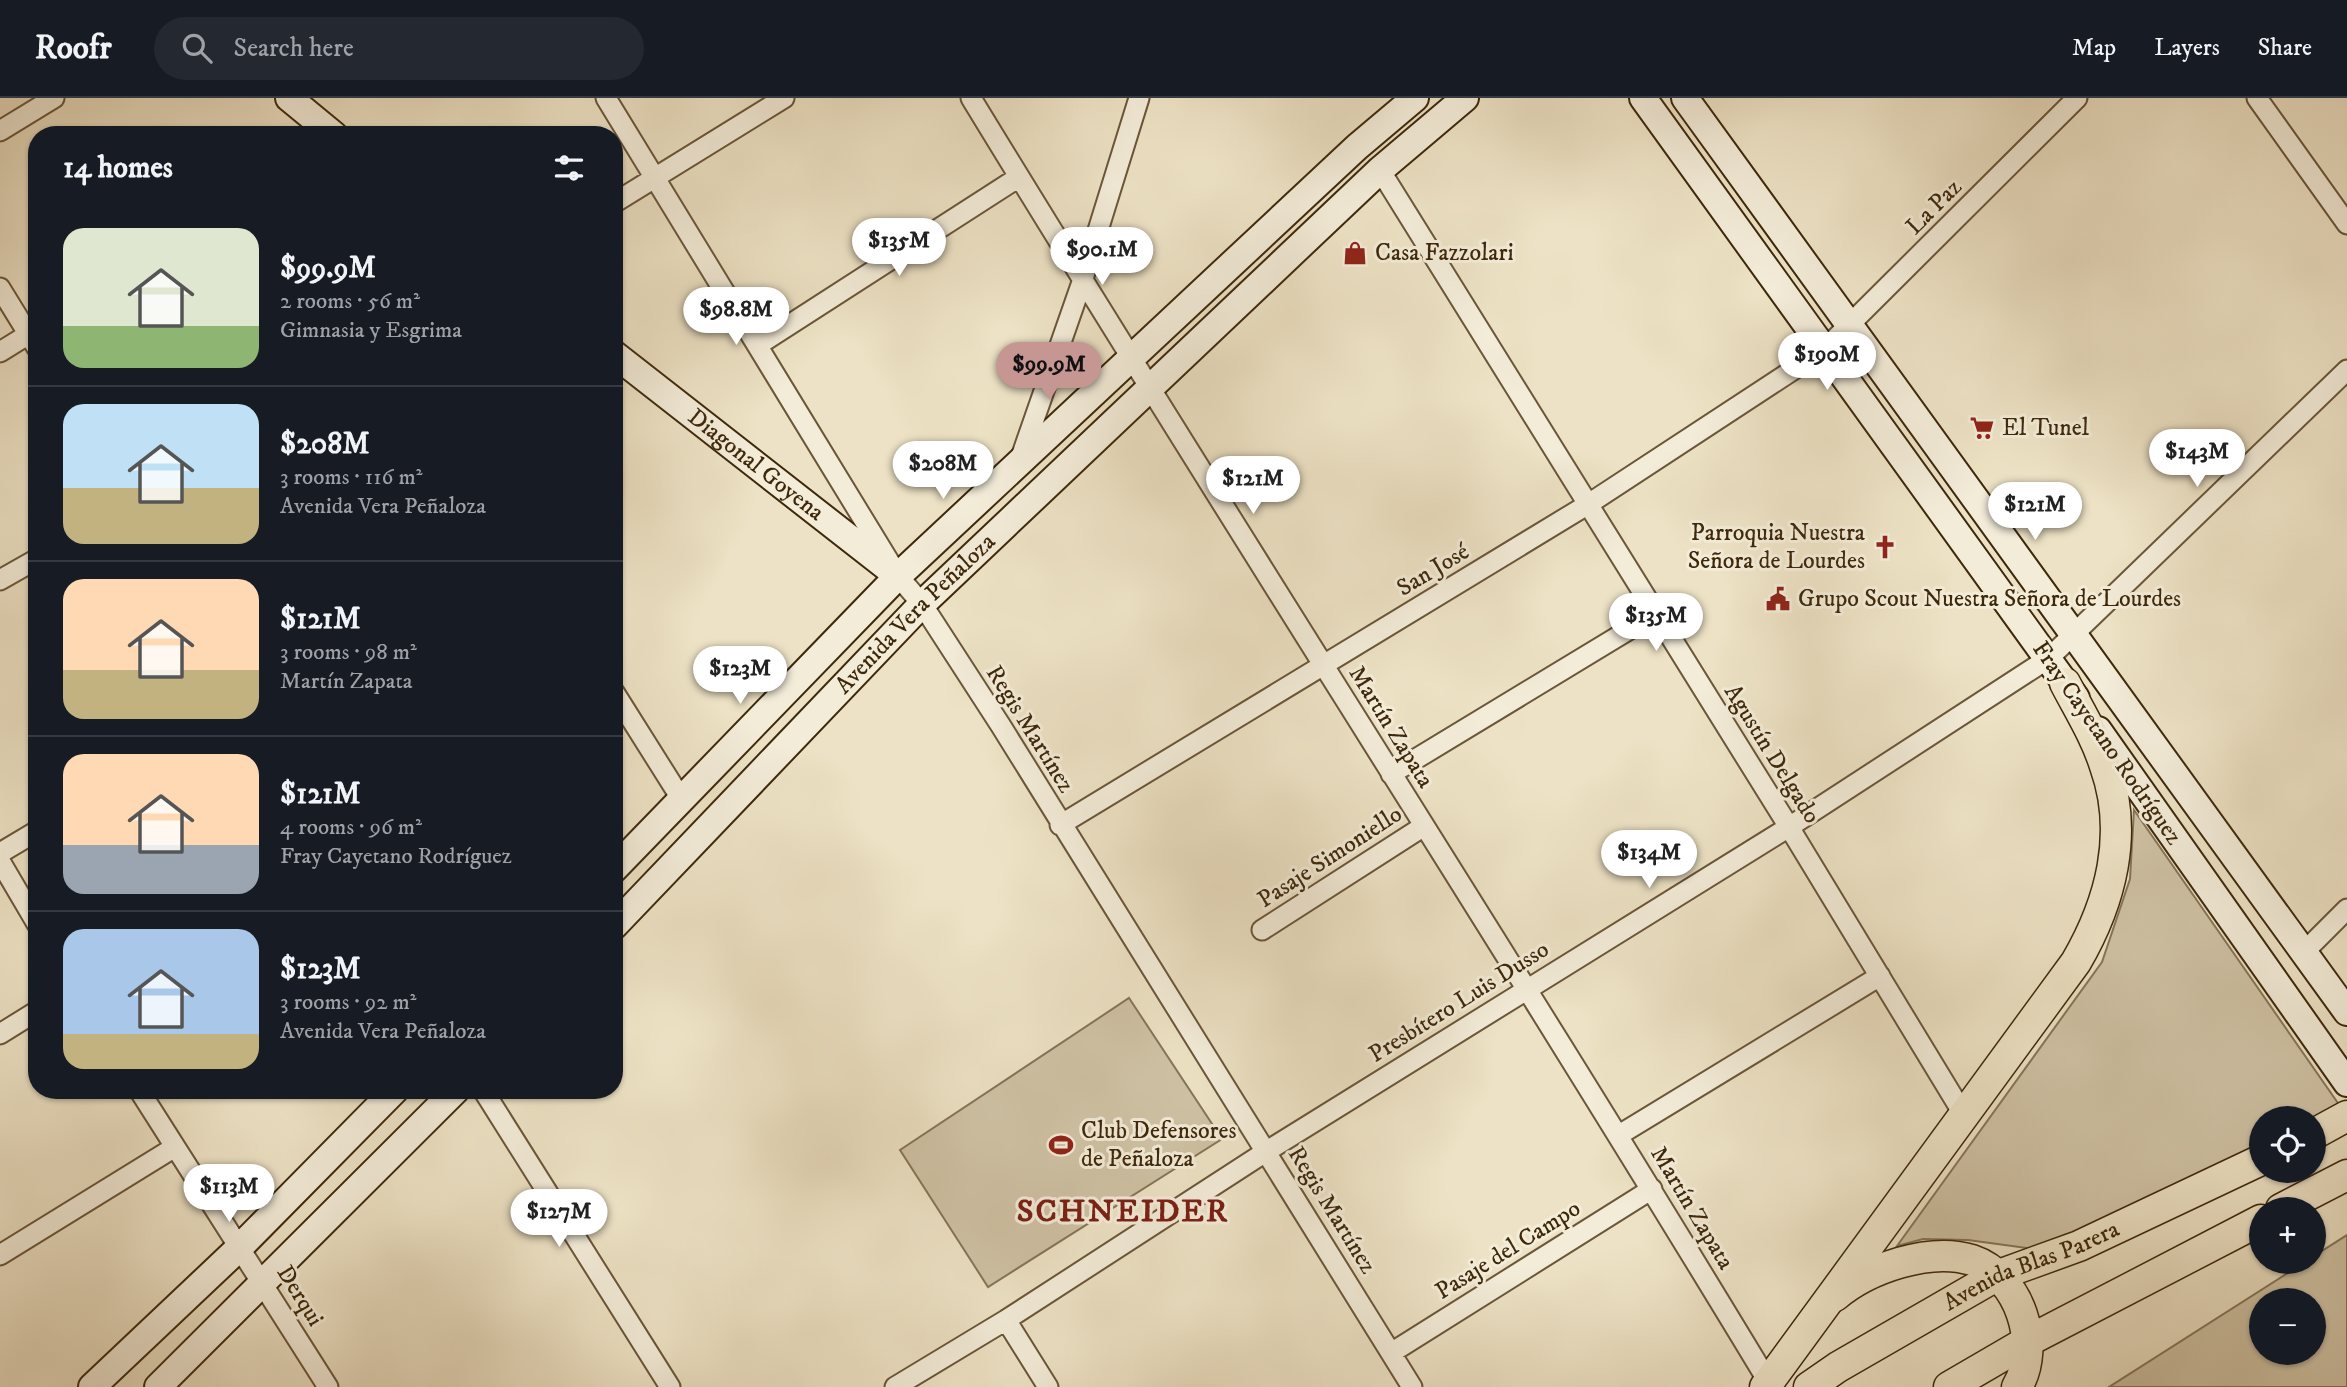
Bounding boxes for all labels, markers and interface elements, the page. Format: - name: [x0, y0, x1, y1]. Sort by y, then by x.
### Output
- search box: [154, 17, 644, 80]
- text: Roofr: [35, 28, 112, 69]
- icon: search: [178, 29, 216, 67]
- text: Search here: [234, 32, 354, 65]
- text: Map: [2072, 33, 2116, 63]
- text: Layers: [2154, 33, 2220, 63]
- text: Share: [2258, 33, 2312, 63]
- icon: filters: [550, 149, 588, 187]
- text: 14 homes: [63, 150, 173, 187]
- street label: La Paz: [1900, 172, 1969, 241]
- pin: $135M: [850, 218, 948, 278]
- text: $135M: [868, 226, 930, 255]
- pin: $90.1M: [1045, 228, 1159, 287]
- text: $90.1M: [1066, 235, 1138, 264]
- place label: Casa Fazzolari: [1375, 238, 1514, 268]
- shop icon: Casa Fazzolari: [1341, 239, 1369, 267]
- text: $99.9M: [280, 250, 376, 287]
- icon: home: [119, 256, 203, 340]
- text: 2 rooms · 56 m²: [280, 287, 420, 316]
- pin: $98.8M: [679, 288, 793, 347]
- text: $98.8M: [699, 295, 773, 324]
- text: Gimnasia y Esgrima: [280, 316, 462, 345]
- pin: $190M: [1778, 332, 1876, 392]
- text: $190M: [1794, 340, 1860, 369]
- pin: $99.9M: [992, 342, 1106, 402]
- text: $99.9M: [1012, 350, 1086, 379]
- street label: Diagonal Goyena: [681, 402, 831, 528]
- place label: El Tunel: [2002, 413, 2090, 443]
- supermarket icon: El Tunel: [1968, 414, 1996, 442]
- text: $208M: [280, 426, 370, 463]
- pin: $143M: [2148, 430, 2246, 489]
- icon: home: [119, 432, 203, 516]
- text: $143M: [2165, 437, 2229, 466]
- pin: $208M: [894, 442, 992, 501]
- text: $208M: [909, 449, 977, 478]
- pin: $121M: [1204, 456, 1302, 516]
- text: 3 rooms · 116 m²: [280, 463, 423, 492]
- text: $121M: [1222, 464, 1284, 493]
- pin: $121M: [1986, 482, 2084, 542]
- text: $121M: [2004, 490, 2066, 519]
- text: Avenida Vera Peñaloza: [280, 492, 486, 521]
- place label: Parroquia Nuestra Señora de Lourdes: [1688, 518, 1866, 576]
- street label: Avenida Vera Peñaloza: [829, 527, 1003, 701]
- church icon: Parroquia Nuestra Señora de Lourdes: [1871, 533, 1899, 561]
- street label: San José: [1391, 537, 1475, 603]
- place label: Grupo Scout Nuestra Señora de Lourdes: [1798, 584, 2181, 614]
- public building icon: Grupo Scout Nuestra Señora de Lourdes: [1764, 585, 1792, 613]
- pin: $135M: [1607, 594, 1705, 653]
- text: $121M: [280, 601, 361, 638]
- text: $135M: [1625, 601, 1687, 630]
- icon: home: [119, 607, 203, 691]
- street label: Fray Cayetano Rodríguez: [2025, 635, 2189, 851]
- text: 3 rooms · 98 m²: [280, 638, 417, 667]
- pin: $123M: [691, 646, 789, 706]
- text: $123M: [709, 654, 771, 683]
- street label: Regis Martínez: [979, 660, 1081, 799]
- street label: Martín Zapata: [1342, 660, 1441, 794]
- text: Martín Zapata: [280, 667, 413, 696]
- street label: Agustín Delgado: [1717, 679, 1827, 829]
- text: $121M: [280, 776, 361, 813]
- icon: home: [119, 782, 203, 866]
- street label: Pasaje Simoniello: [1252, 799, 1408, 915]
- text: 4 rooms · 96 m²: [280, 813, 422, 842]
- pin: $134M: [1600, 830, 1698, 890]
- text: $134M: [1617, 838, 1681, 867]
- text: Fray Cayetano Rodríguez: [280, 842, 512, 871]
- street label: Presbítero Luis Dusso: [1363, 934, 1555, 1070]
- text: $123M: [280, 951, 361, 988]
- icon: home: [119, 957, 203, 1041]
- text: 3 rooms · 92 m²: [280, 988, 417, 1017]
- text: Avenida Vera Peñaloza: [280, 1017, 486, 1046]
- map controls: [2249, 1106, 2326, 1365]
- button: locate: [2249, 1106, 2326, 1183]
- place label: Club Defensores de Peñaloza: [1081, 1116, 1236, 1174]
- sports icon: Club Defensores de Peñaloza: [1047, 1131, 1075, 1159]
- street label: Regis Martínez: [1281, 1141, 1383, 1280]
- street label: Martín Zapata: [1644, 1141, 1741, 1276]
- pin: $113M: [180, 1164, 278, 1224]
- text: $113M: [199, 1172, 259, 1201]
- pin: $127M: [510, 1190, 608, 1249]
- district label: SCHNEIDER: [1017, 1192, 1229, 1232]
- street label: Pasaje del Campo: [1430, 1193, 1586, 1307]
- text: $127M: [527, 1197, 591, 1226]
- button: +: [2249, 1197, 2326, 1274]
- street label: Avenida Blas Parera: [1938, 1214, 2125, 1318]
- street label: Derqui: [270, 1260, 330, 1332]
- button: −: [2249, 1288, 2326, 1365]

